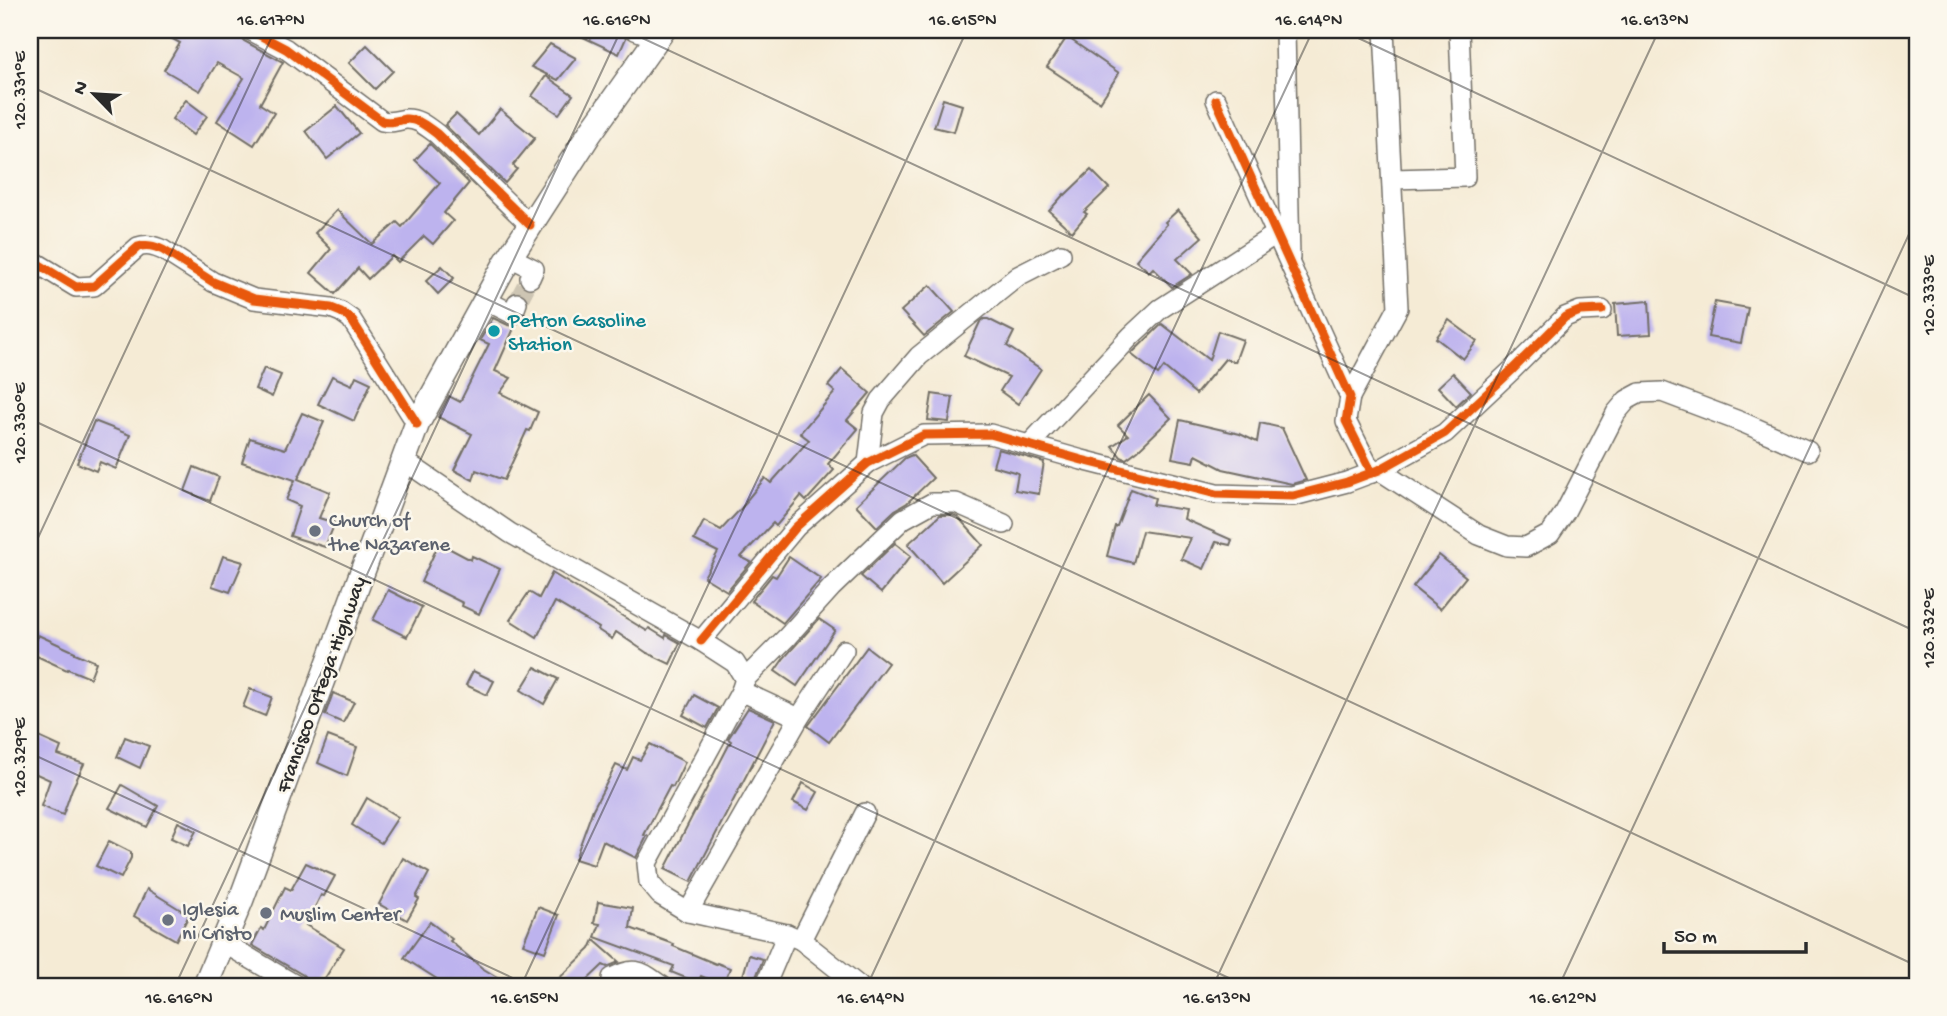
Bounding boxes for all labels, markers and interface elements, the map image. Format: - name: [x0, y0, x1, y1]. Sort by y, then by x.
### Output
- text: 16.617°N: [236, 11, 305, 32]
- text: 16.616°N: [582, 11, 651, 32]
- text: 16.615°N: [928, 11, 997, 32]
- text: 16.614°N: [1275, 11, 1342, 32]
- text: 16.613°N: [1620, 11, 1689, 32]
- text: 120.331°E: [11, 51, 32, 130]
- north arrow: [60, 60, 130, 130]
- text: N: [69, 78, 95, 99]
- text: 120.333°E: [1920, 255, 1941, 336]
- place label: Petron Gasoline Station: [507, 310, 647, 359]
- marker: Petron Gasoline Station: [486, 323, 502, 339]
- text: 120.330°E: [11, 382, 32, 464]
- place label: Church of the Nazarene: [327, 510, 451, 559]
- marker: Church of the Nazarene: [307, 523, 323, 539]
- street label: Francisco Ortega Highway: [272, 574, 374, 798]
- text: 120.332°E: [1920, 588, 1941, 668]
- text: 120.329°E: [11, 717, 32, 797]
- place label: Iglesia ni Cristo: [182, 899, 252, 948]
- place label: Muslim Center: [280, 904, 402, 929]
- marker: Muslim Center: [258, 905, 274, 921]
- scale bar: [1664, 911, 1805, 955]
- marker: Iglesia ni Cristo: [160, 912, 176, 928]
- text: 50 m: [1674, 926, 1717, 951]
- text: 16.616°N: [144, 989, 213, 1010]
- text: 16.615°N: [490, 989, 559, 1010]
- text: 16.614°N: [837, 989, 904, 1010]
- text: 16.613°N: [1182, 989, 1251, 1010]
- text: 16.612°N: [1528, 989, 1597, 1010]

